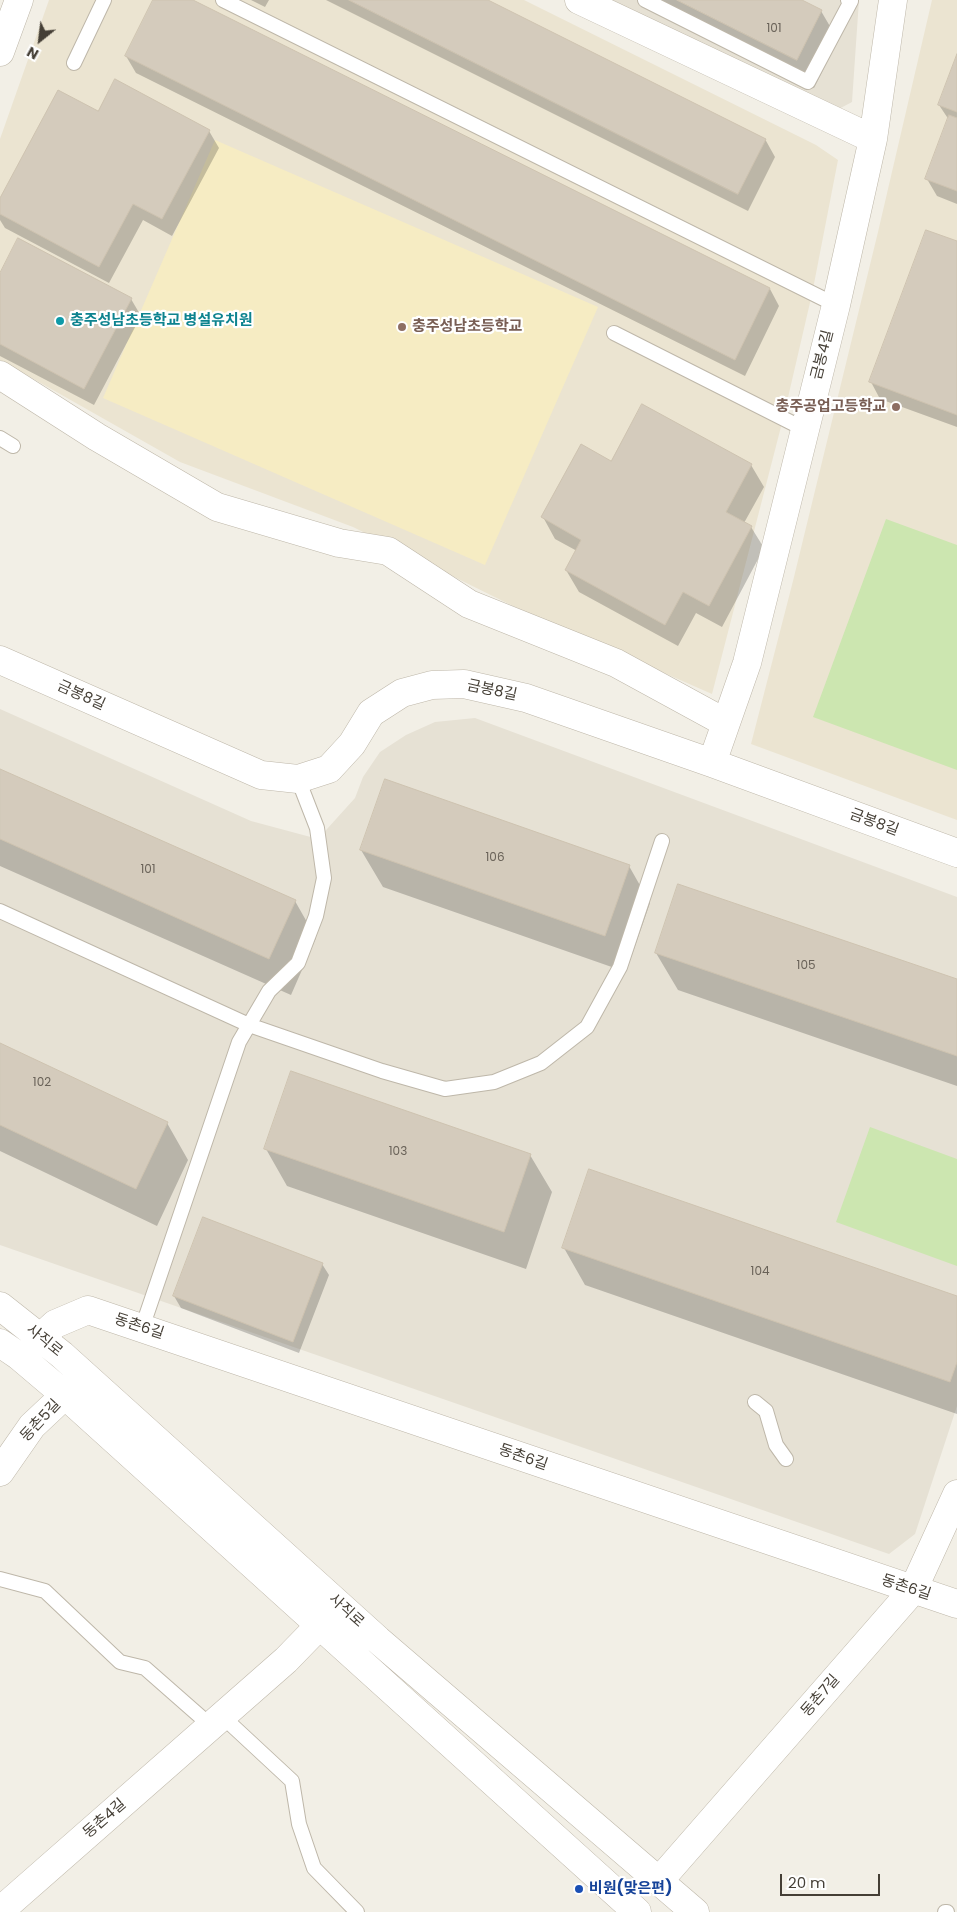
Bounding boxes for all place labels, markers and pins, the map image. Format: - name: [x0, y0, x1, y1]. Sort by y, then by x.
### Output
- place label: 충주성남초등학교 병설유치원: [70, 312, 253, 330]
- marker: 충주성남초등학교 병설유치원: [54, 315, 66, 327]
- place label: 충주성남초등학교: [412, 318, 522, 336]
- marker: 충주성남초등학교: [396, 321, 408, 333]
- place label: 충주공업고등학교: [776, 398, 886, 416]
- marker: 충주공업고등학교: [890, 401, 902, 413]
- place label: 비원(맞은편): [589, 1880, 672, 1898]
- marker: 비원(맞은편): [573, 1883, 585, 1895]

